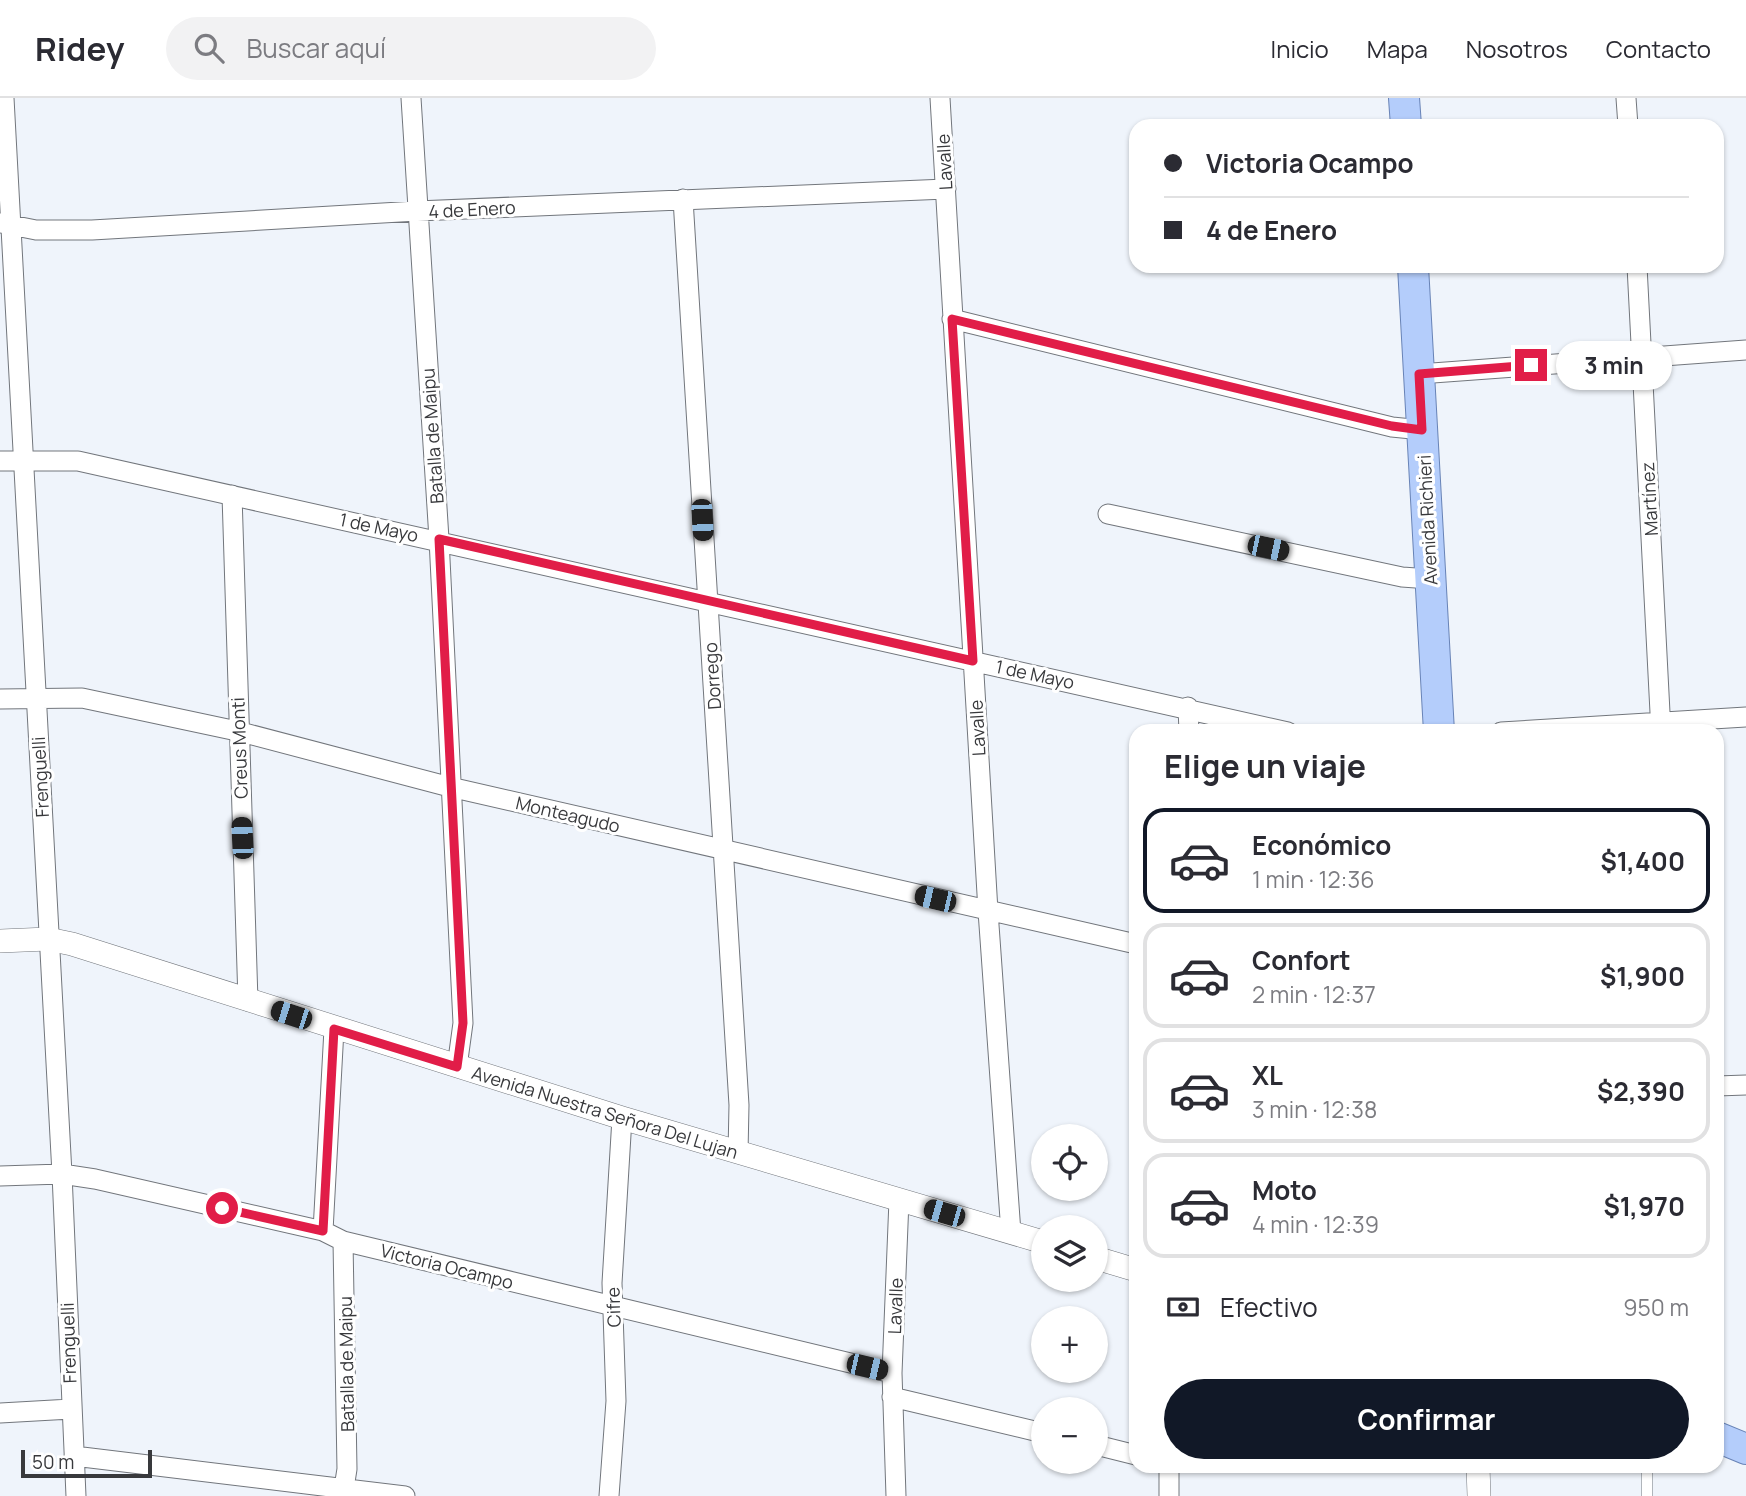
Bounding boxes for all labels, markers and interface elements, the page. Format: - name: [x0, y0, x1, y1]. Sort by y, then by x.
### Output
- search box: [166, 17, 656, 80]
- text: Ridey: [35, 26, 124, 71]
- icon: search: [190, 29, 228, 67]
- text: Buscar aquí: [246, 30, 386, 66]
- text: Inicio: [1271, 32, 1329, 65]
- text: Mapa: [1367, 32, 1428, 65]
- text: Nosotros: [1466, 32, 1568, 65]
- text: Contacto: [1606, 32, 1711, 65]
- street label: Lavalle: [931, 133, 957, 191]
- text: Victoria Ocampo: [1206, 145, 1414, 181]
- street label: 4 de Enero: [428, 195, 516, 223]
- text: 4 de Enero: [1206, 212, 1337, 248]
- callout: 3 min: [1556, 341, 1671, 390]
- route end: [1515, 349, 1547, 381]
- text: 3 min: [1584, 349, 1644, 381]
- street label: Batalla de Maipu: [415, 367, 449, 505]
- street label: Avenida Richieri: [1412, 454, 1442, 586]
- street label: Martínez: [1635, 462, 1663, 536]
- car: [691, 498, 714, 542]
- street label: 1 de Mayo: [337, 507, 421, 547]
- car: [1246, 533, 1291, 563]
- street label: Dorrego: [698, 642, 726, 710]
- street label: 1 de Mayo: [993, 654, 1077, 694]
- street label: Creus Monti: [225, 697, 253, 799]
- street label: Lavalle: [964, 699, 990, 757]
- street label: Frenguelli: [26, 736, 54, 818]
- text: Elige un viaje: [1164, 744, 1366, 788]
- street label: Monteagudo: [513, 790, 623, 838]
- car: [231, 816, 254, 860]
- text: Económico: [1252, 827, 1391, 863]
- icon: car: [1168, 829, 1231, 892]
- text: $1,400: [1600, 843, 1685, 879]
- text: 1 min · 12:36: [1252, 863, 1374, 895]
- car: [913, 884, 958, 914]
- text: Confort: [1252, 942, 1351, 978]
- icon: car: [1168, 944, 1231, 1007]
- text: $1,900: [1600, 958, 1685, 994]
- text: 2 min · 12:37: [1252, 978, 1376, 1010]
- car: [268, 999, 315, 1031]
- text: XL: [1252, 1057, 1283, 1093]
- icon: car: [1168, 1059, 1231, 1122]
- street label: Avenida Nuestra Señora Del Lujan: [469, 1060, 741, 1164]
- text: $2,390: [1597, 1073, 1685, 1109]
- text: 3 min · 12:38: [1252, 1093, 1377, 1125]
- map controls: [1031, 1124, 1108, 1474]
- button: locate: [1031, 1124, 1108, 1201]
- text: Moto: [1252, 1172, 1317, 1208]
- icon: car: [1168, 1174, 1231, 1237]
- text: $1,970: [1603, 1188, 1685, 1224]
- route start: [206, 1192, 238, 1224]
- car: [921, 1197, 968, 1229]
- text: 4 min · 12:39: [1252, 1208, 1379, 1240]
- button: layers: [1031, 1215, 1108, 1292]
- street label: Victoria Ocampo: [378, 1238, 516, 1294]
- street label: Lavalle: [882, 1277, 908, 1335]
- street label: Cifre: [600, 1286, 626, 1328]
- icon: cash: [1164, 1288, 1202, 1326]
- text: Efectivo: [1220, 1289, 1318, 1325]
- text: 950 m: [1623, 1291, 1689, 1323]
- street label: Batalla de Maipu: [333, 1296, 359, 1432]
- street label: Frenguelli: [55, 1302, 81, 1384]
- button: +: [1031, 1306, 1108, 1383]
- car: [845, 1352, 890, 1382]
- button: Confirmar: [1164, 1379, 1689, 1459]
- button: −: [1031, 1397, 1108, 1474]
- scale bar: [21, 1447, 152, 1479]
- text: 50 m: [32, 1449, 74, 1475]

